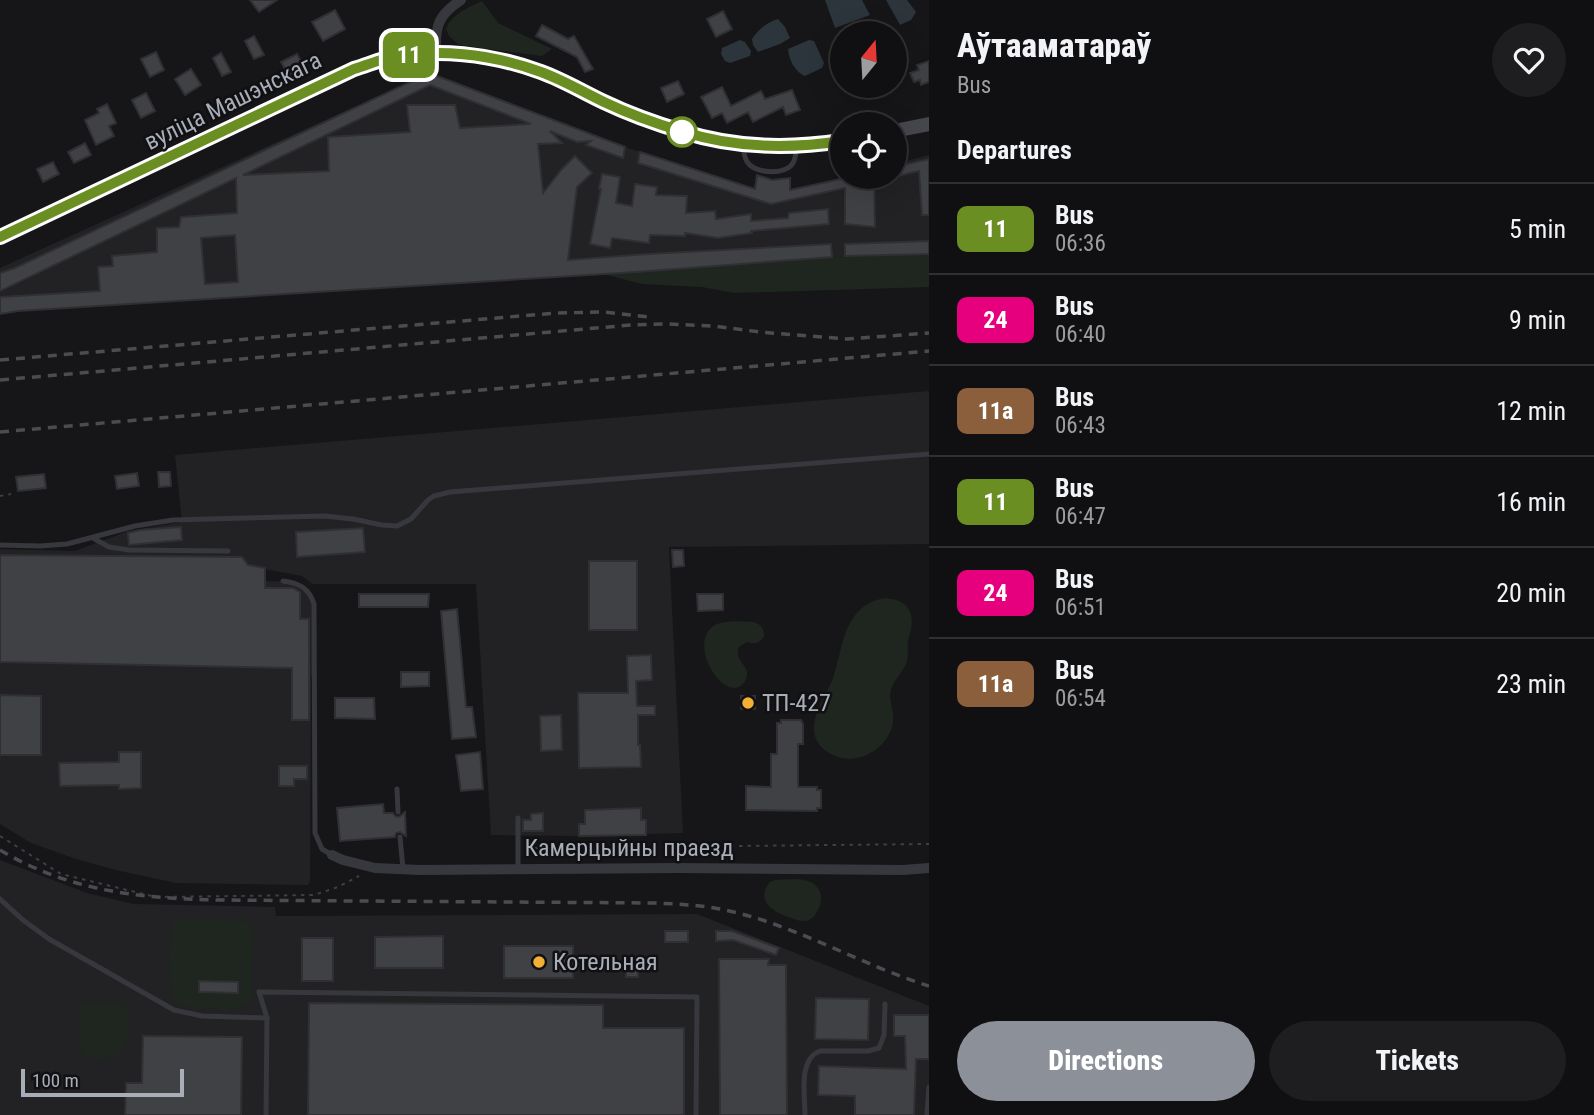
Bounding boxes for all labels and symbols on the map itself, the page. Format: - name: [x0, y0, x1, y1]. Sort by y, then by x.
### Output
- north arrow: [830, 21, 906, 98]
- line badge: 11: [378, 32, 440, 78]
- street label: вуліца Машэнскага: [140, 46, 326, 156]
- unlabelled marker: [667, 117, 697, 147]
- place label: ТП-427: [762, 689, 831, 717]
- marker: ТП-427: [740, 695, 756, 711]
- street label: Камерцыйны праезд: [524, 834, 734, 862]
- place label: Котельная: [553, 948, 657, 976]
- marker: Котельная: [531, 954, 547, 970]
- scale bar: [21, 1066, 184, 1098]

